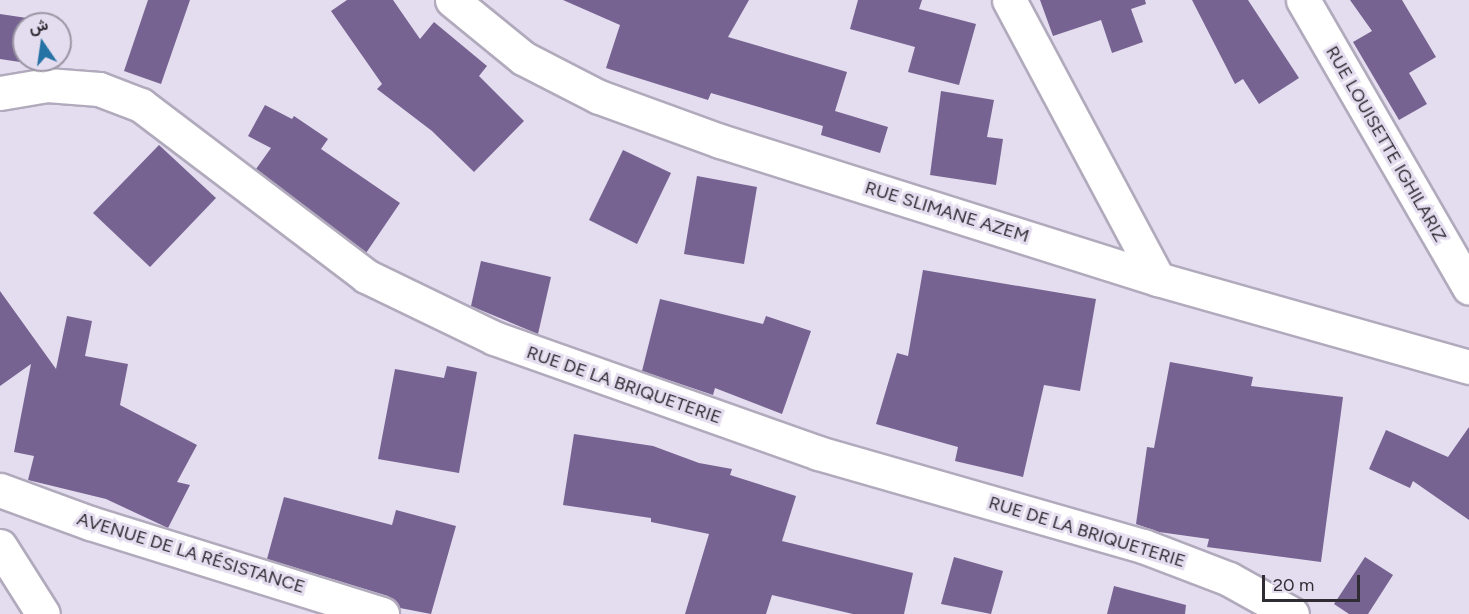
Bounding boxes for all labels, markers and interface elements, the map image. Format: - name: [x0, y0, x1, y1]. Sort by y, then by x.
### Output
- north arrow: [12, 12, 72, 72]
- text: ش: [27, 15, 50, 37]
- street label: RUE LOUISETTE IGHILARIZ: [1321, 42, 1451, 246]
- street label: RUE SLIMANE AZEM: [862, 177, 1032, 247]
- street label: RUE DE LA BRIQUETERIE: [524, 341, 724, 429]
- street label: RUE DE LA BRIQUETERIE: [986, 492, 1188, 572]
- street label: AVENUE DE LA RÉSISTANCE: [74, 508, 308, 598]
- scale bar: [1265, 563, 1362, 601]
- text: 20 m: [1273, 574, 1314, 596]

